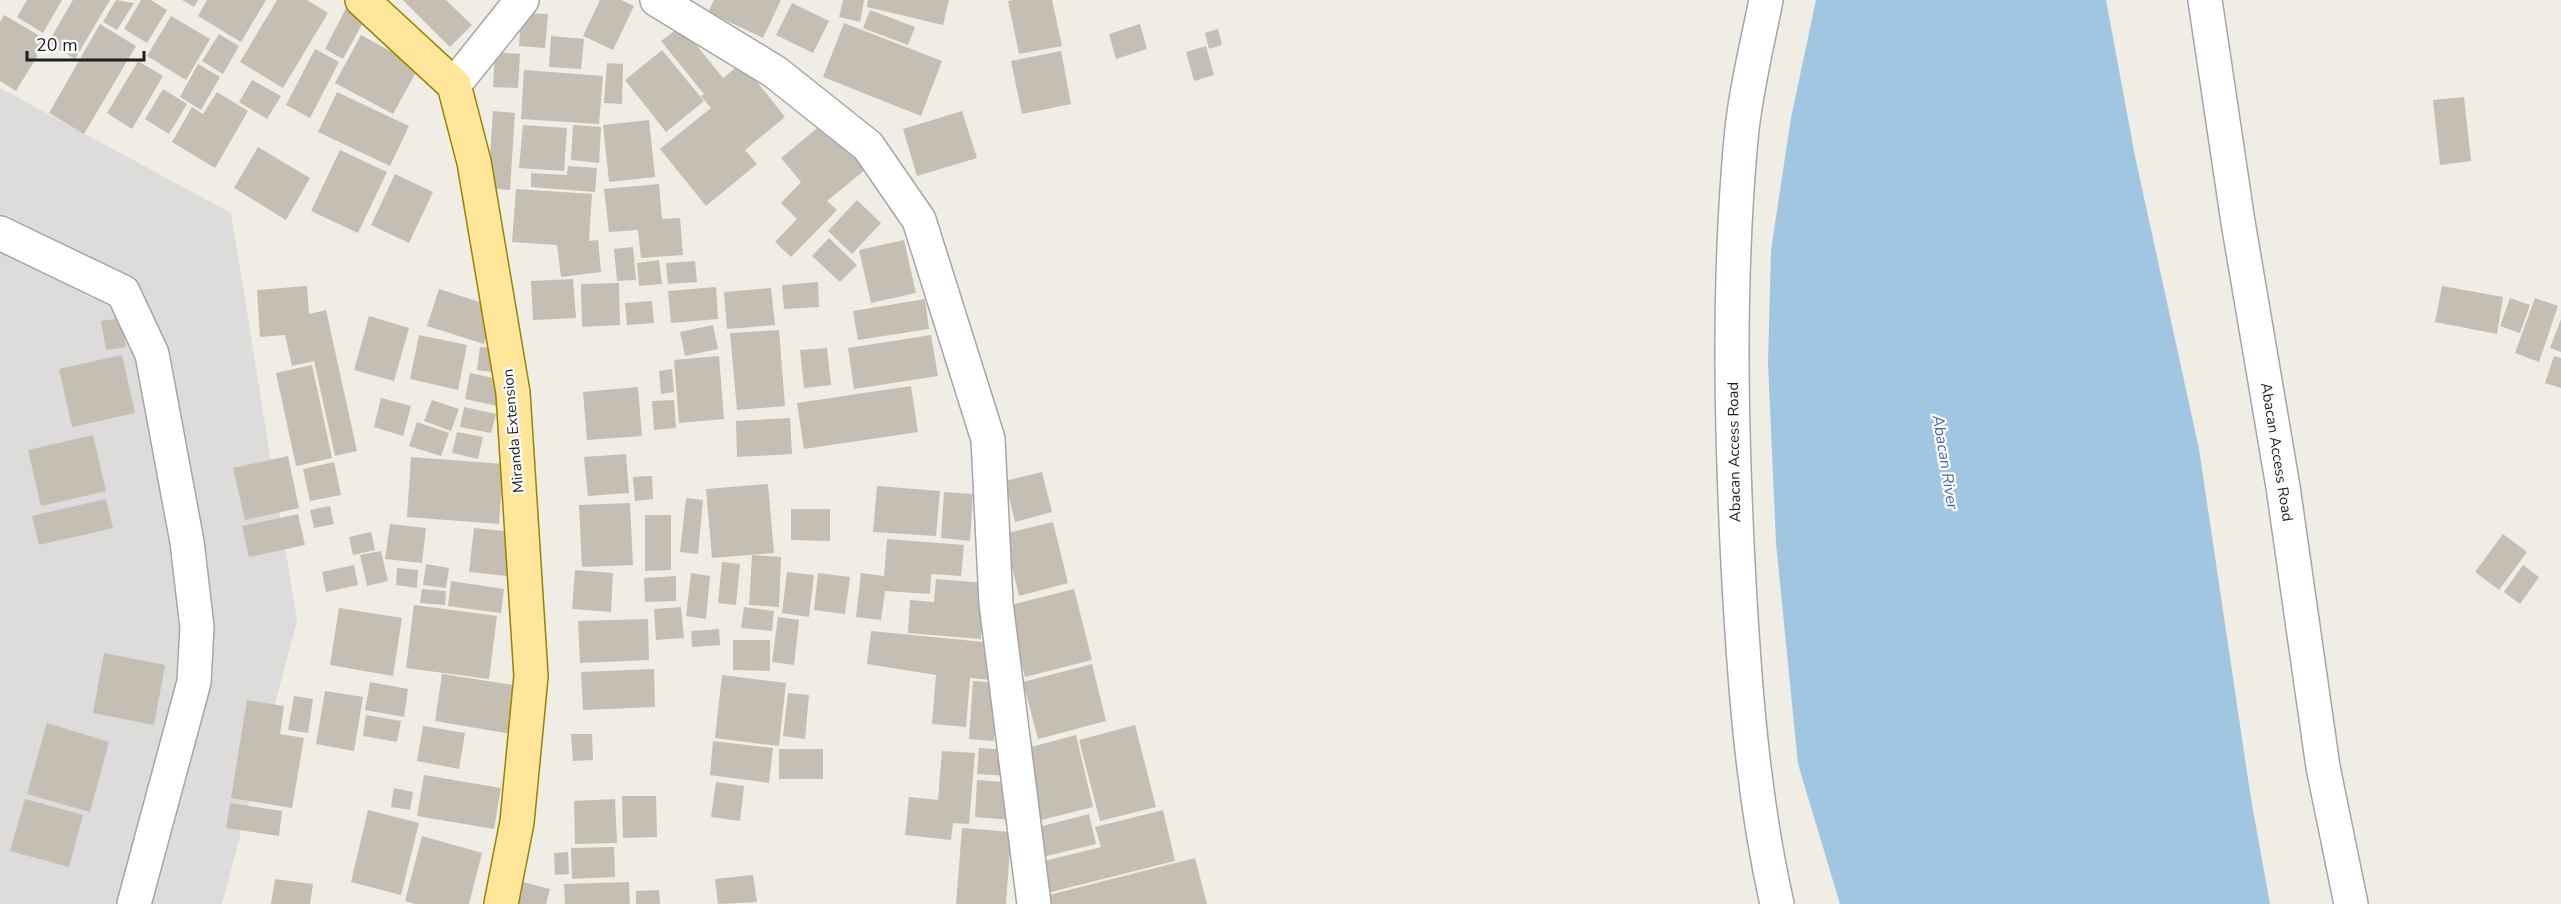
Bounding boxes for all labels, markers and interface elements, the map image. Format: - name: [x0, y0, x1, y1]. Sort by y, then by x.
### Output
- scale bar: [27, 24, 144, 62]
- text: 20 m: [36, 33, 78, 57]
- street label: Miranda Extension: [498, 368, 528, 494]
- street label: Abacan Access Road: [2256, 381, 2298, 523]
- street label: Abacan Access Road: [1723, 382, 1745, 522]
- water label: Abacan River: [1927, 412, 1964, 512]

